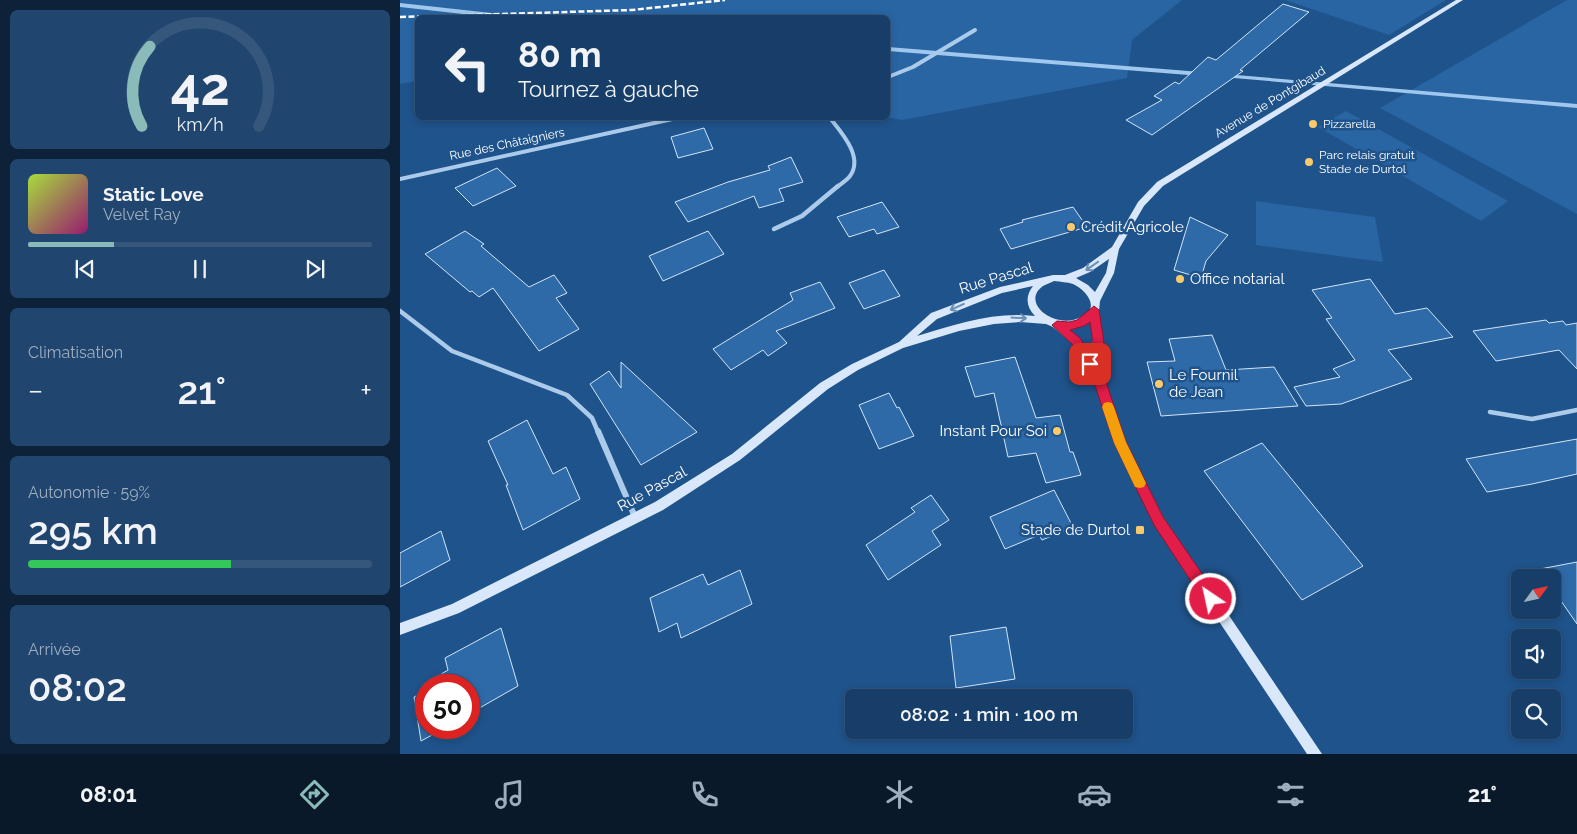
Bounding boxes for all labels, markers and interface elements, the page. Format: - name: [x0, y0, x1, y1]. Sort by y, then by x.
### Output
- text: 80 m: [518, 34, 602, 75]
- icon: left: [435, 35, 500, 100]
- text: 42: [170, 56, 230, 117]
- street label: Avenue de Pontgibaud: [1212, 63, 1328, 141]
- text: Tournez à gauche: [518, 76, 699, 102]
- text: km/h: [176, 114, 224, 135]
- place label: Pizzarella: [1323, 117, 1376, 131]
- marker: Pizzarella: [1307, 118, 1319, 130]
- street label: Rue des Châtaigniers: [448, 125, 566, 163]
- place label: Parc relais gratuit Stade de Durtol: [1319, 148, 1415, 176]
- marker: Parc relais gratuit Stade de Durtol: [1303, 156, 1315, 168]
- text: Static Love: [103, 183, 204, 205]
- text: Velvet Ray: [103, 205, 181, 224]
- place label: Crédit Agricole: [1081, 218, 1184, 236]
- marker: Crédit Agricole: [1065, 221, 1077, 233]
- icon: previous: [71, 255, 99, 283]
- icon: pause: [186, 255, 214, 283]
- icon: next: [301, 255, 329, 283]
- street label: Rue Pascal: [957, 258, 1036, 298]
- one-way arrow: [1086, 261, 1100, 271]
- place label: Office notarial: [1190, 270, 1286, 288]
- marker: Office notarial: [1174, 273, 1186, 285]
- one-way arrow: [950, 302, 965, 312]
- one-way arrow: [1011, 314, 1027, 323]
- text: Climatisation: [28, 343, 123, 362]
- pin: [1069, 343, 1111, 385]
- icon: arrive: [1076, 350, 1104, 378]
- place label: Le Fournil de Jean: [1169, 366, 1239, 401]
- text: 21°: [177, 368, 226, 413]
- text: −: [28, 374, 43, 407]
- text: +: [360, 374, 372, 407]
- marker: Le Fournil de Jean: [1153, 378, 1165, 390]
- place label: Instant Pour Soi: [940, 422, 1047, 440]
- marker: Instant Pour Soi: [1051, 425, 1063, 437]
- street label: Rue Pascal: [614, 462, 691, 515]
- text: Autonomie · 59%: [28, 483, 150, 502]
- text: 295 km: [28, 508, 158, 553]
- place label: Stade de Durtol: [1021, 521, 1131, 539]
- marker: Stade de Durtol: [1134, 524, 1146, 536]
- north arrow: [1511, 569, 1561, 619]
- map controls: [1511, 569, 1561, 739]
- position arrow: [1184, 572, 1236, 624]
- button: sound: [1511, 629, 1561, 679]
- text: Arrivée: [28, 640, 81, 659]
- text: 08:02: [28, 665, 127, 710]
- speed limit sign: 50: [415, 674, 480, 739]
- button: search: [1511, 689, 1561, 739]
- text: 08:02 · 1 min · 100 m: [900, 703, 1078, 725]
- icon: directions: [297, 777, 332, 812]
- icon: music: [492, 777, 527, 812]
- icon: phone: [687, 777, 722, 812]
- icon: climate: [882, 777, 917, 812]
- icon: car: [1077, 777, 1112, 812]
- icon: filters: [1273, 777, 1308, 812]
- text: 08:01: [80, 781, 137, 807]
- text: 21°: [1468, 781, 1497, 807]

